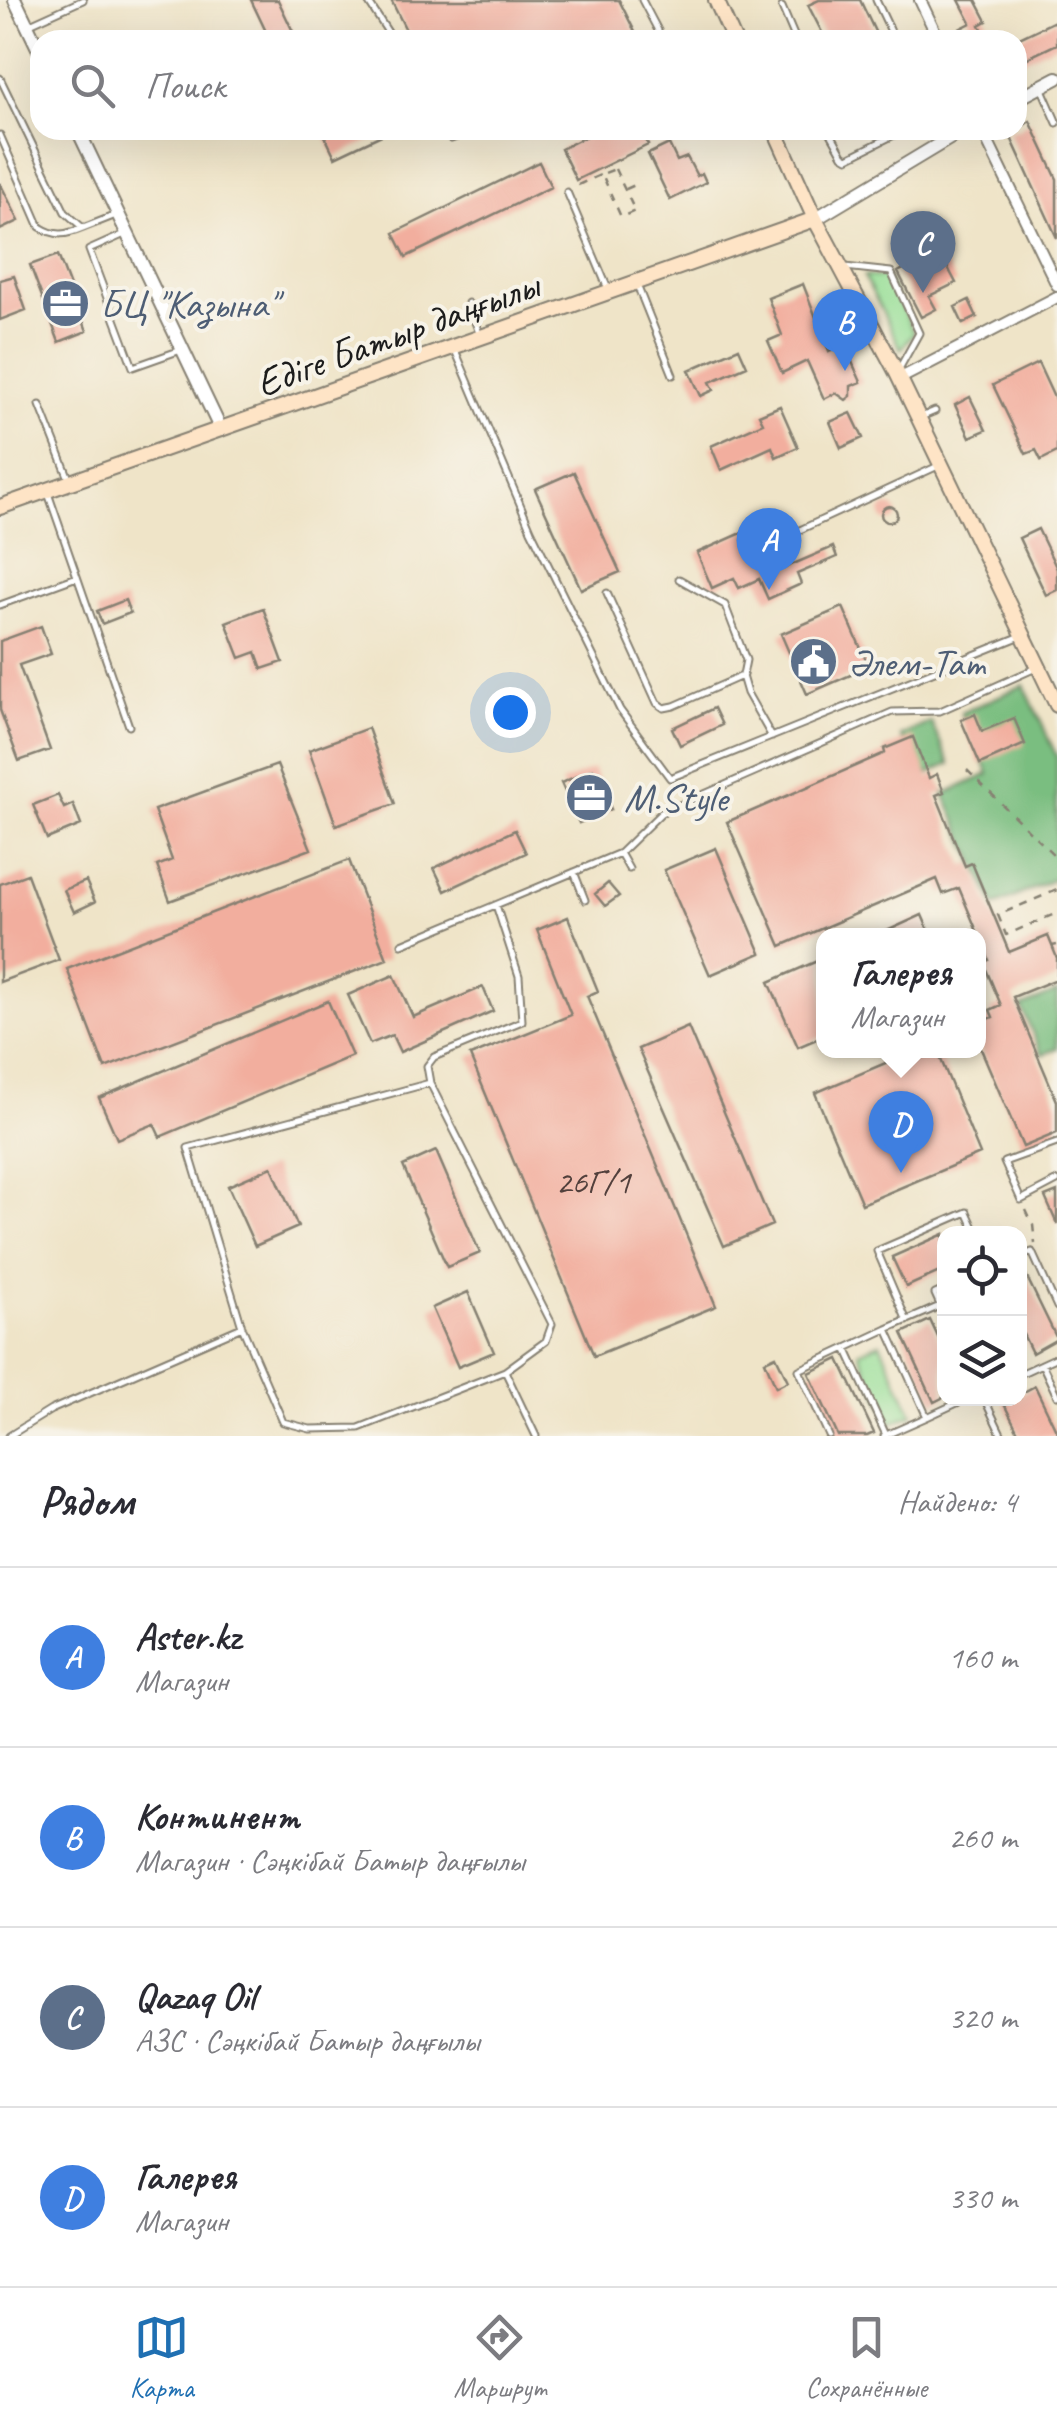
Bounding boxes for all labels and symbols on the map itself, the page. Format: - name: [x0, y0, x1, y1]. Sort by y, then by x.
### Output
- pin: C: [890, 210, 956, 293]
- street label: Едіге Батыр даңғылы: [249, 259, 548, 408]
- office icon: БЦ "Казына": [39, 277, 91, 329]
- place label: БЦ "Казына": [100, 279, 285, 329]
- pin: B: [812, 288, 878, 371]
- pin: A: [736, 508, 802, 590]
- public building icon: Әлем-Тат: [787, 636, 839, 688]
- place label: Әлем-Тат: [848, 638, 987, 688]
- your location: [485, 687, 536, 738]
- office icon: M.Style: [563, 771, 615, 823]
- place label: M.Style: [624, 773, 731, 823]
- pin: D: [868, 1090, 934, 1173]
- house number: 26Г/1: [556, 1159, 633, 1204]

